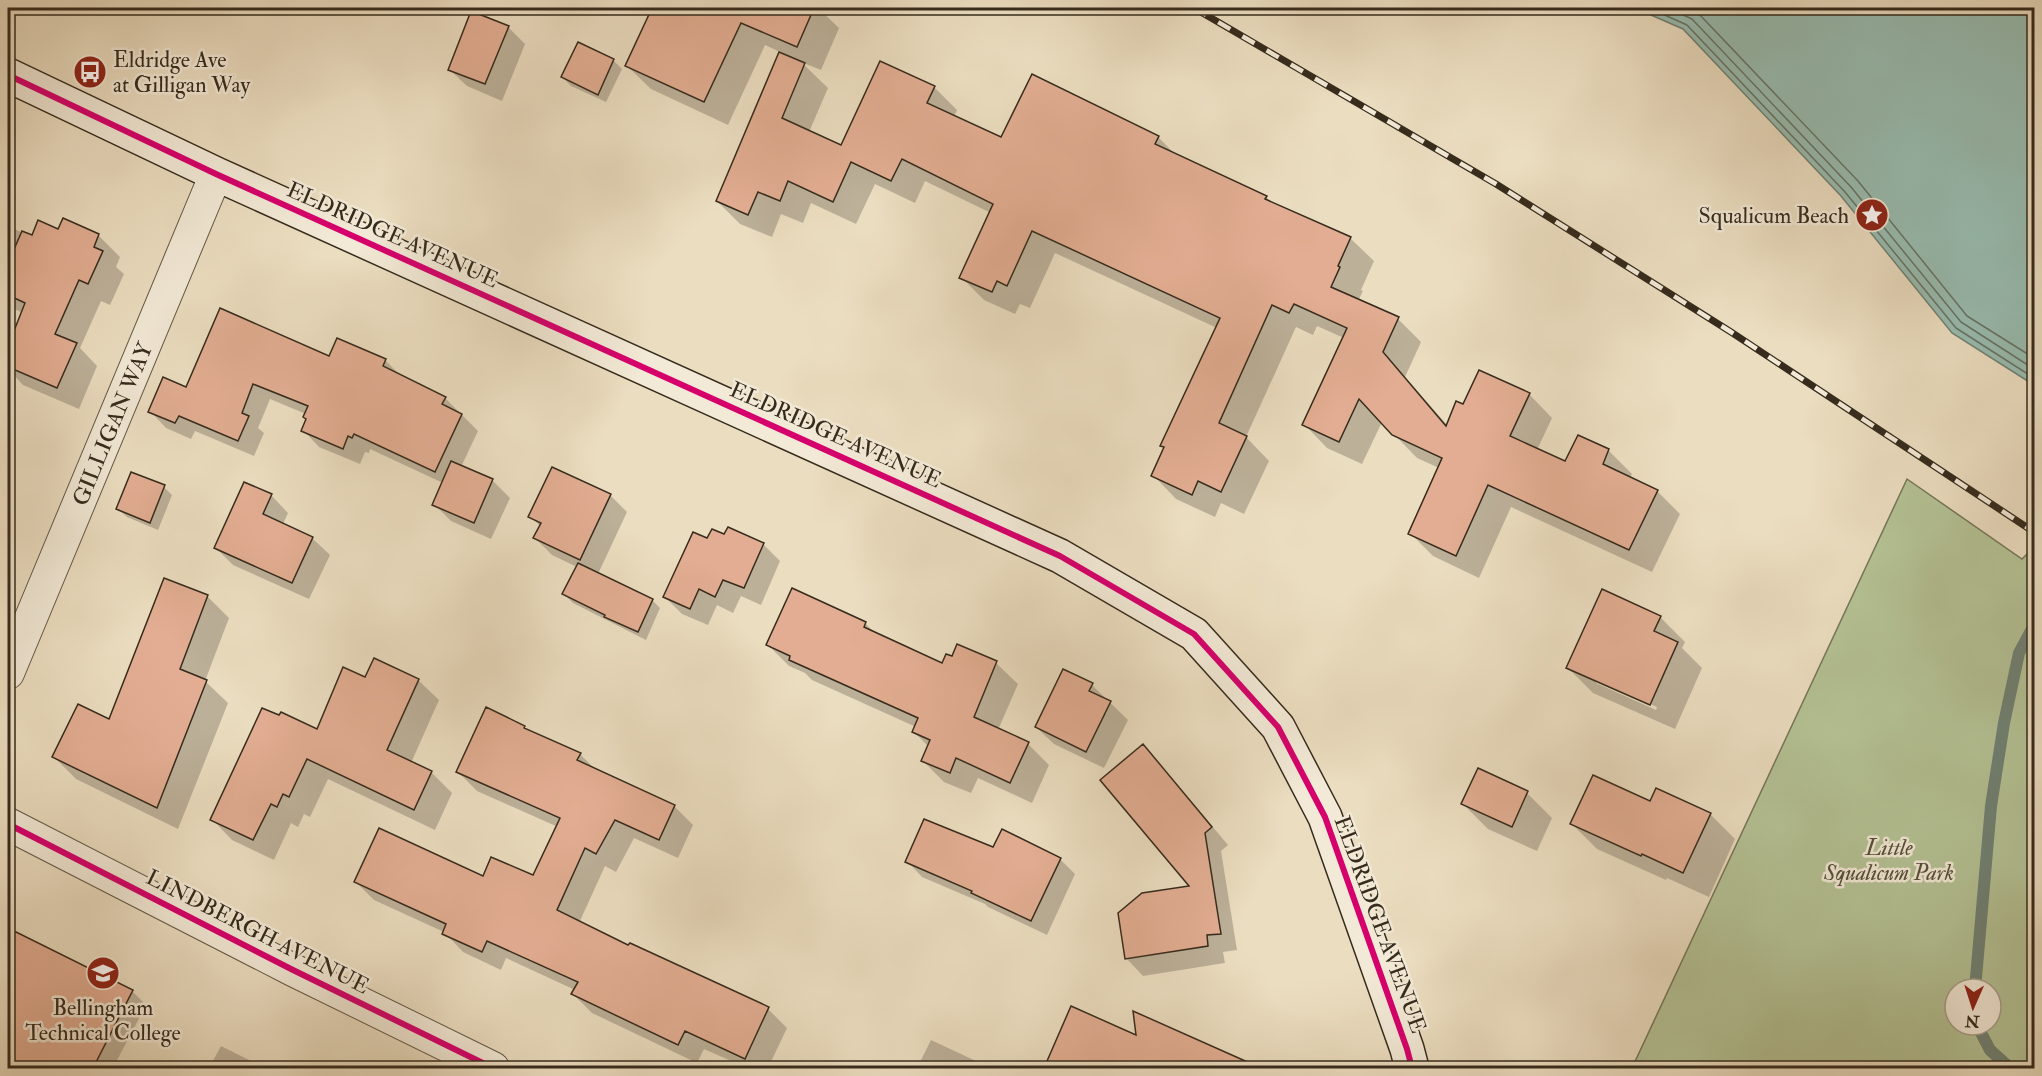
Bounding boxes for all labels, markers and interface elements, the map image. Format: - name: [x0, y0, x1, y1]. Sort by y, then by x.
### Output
- place label: Eldridge Ave at Gilligan Way: [113, 46, 250, 99]
- bus stop icon: Eldridge Ave at Gilligan Way: [72, 54, 108, 90]
- street label: ELDRIDGE AVENUE: [282, 176, 503, 294]
- place icon: Squalicum Beach: [1854, 197, 1890, 233]
- place label: Squalicum Beach: [1698, 202, 1849, 230]
- street label: GILLIGAN WAY: [66, 337, 160, 510]
- street label: ELDRIDGE AVENUE: [725, 376, 946, 494]
- street label: ELDRIDGE AVENUE: [1328, 812, 1432, 1037]
- park label: Little Squalicum Park: [1823, 834, 1954, 887]
- street label: LINDBERGH AVENUE: [141, 863, 374, 1000]
- school or university icon: Bellingham Technical College: [85, 955, 121, 991]
- north arrow: [1943, 977, 2003, 1037]
- place label: Bellingham Technical College: [25, 994, 181, 1047]
- text: N: [1964, 1011, 1981, 1031]

